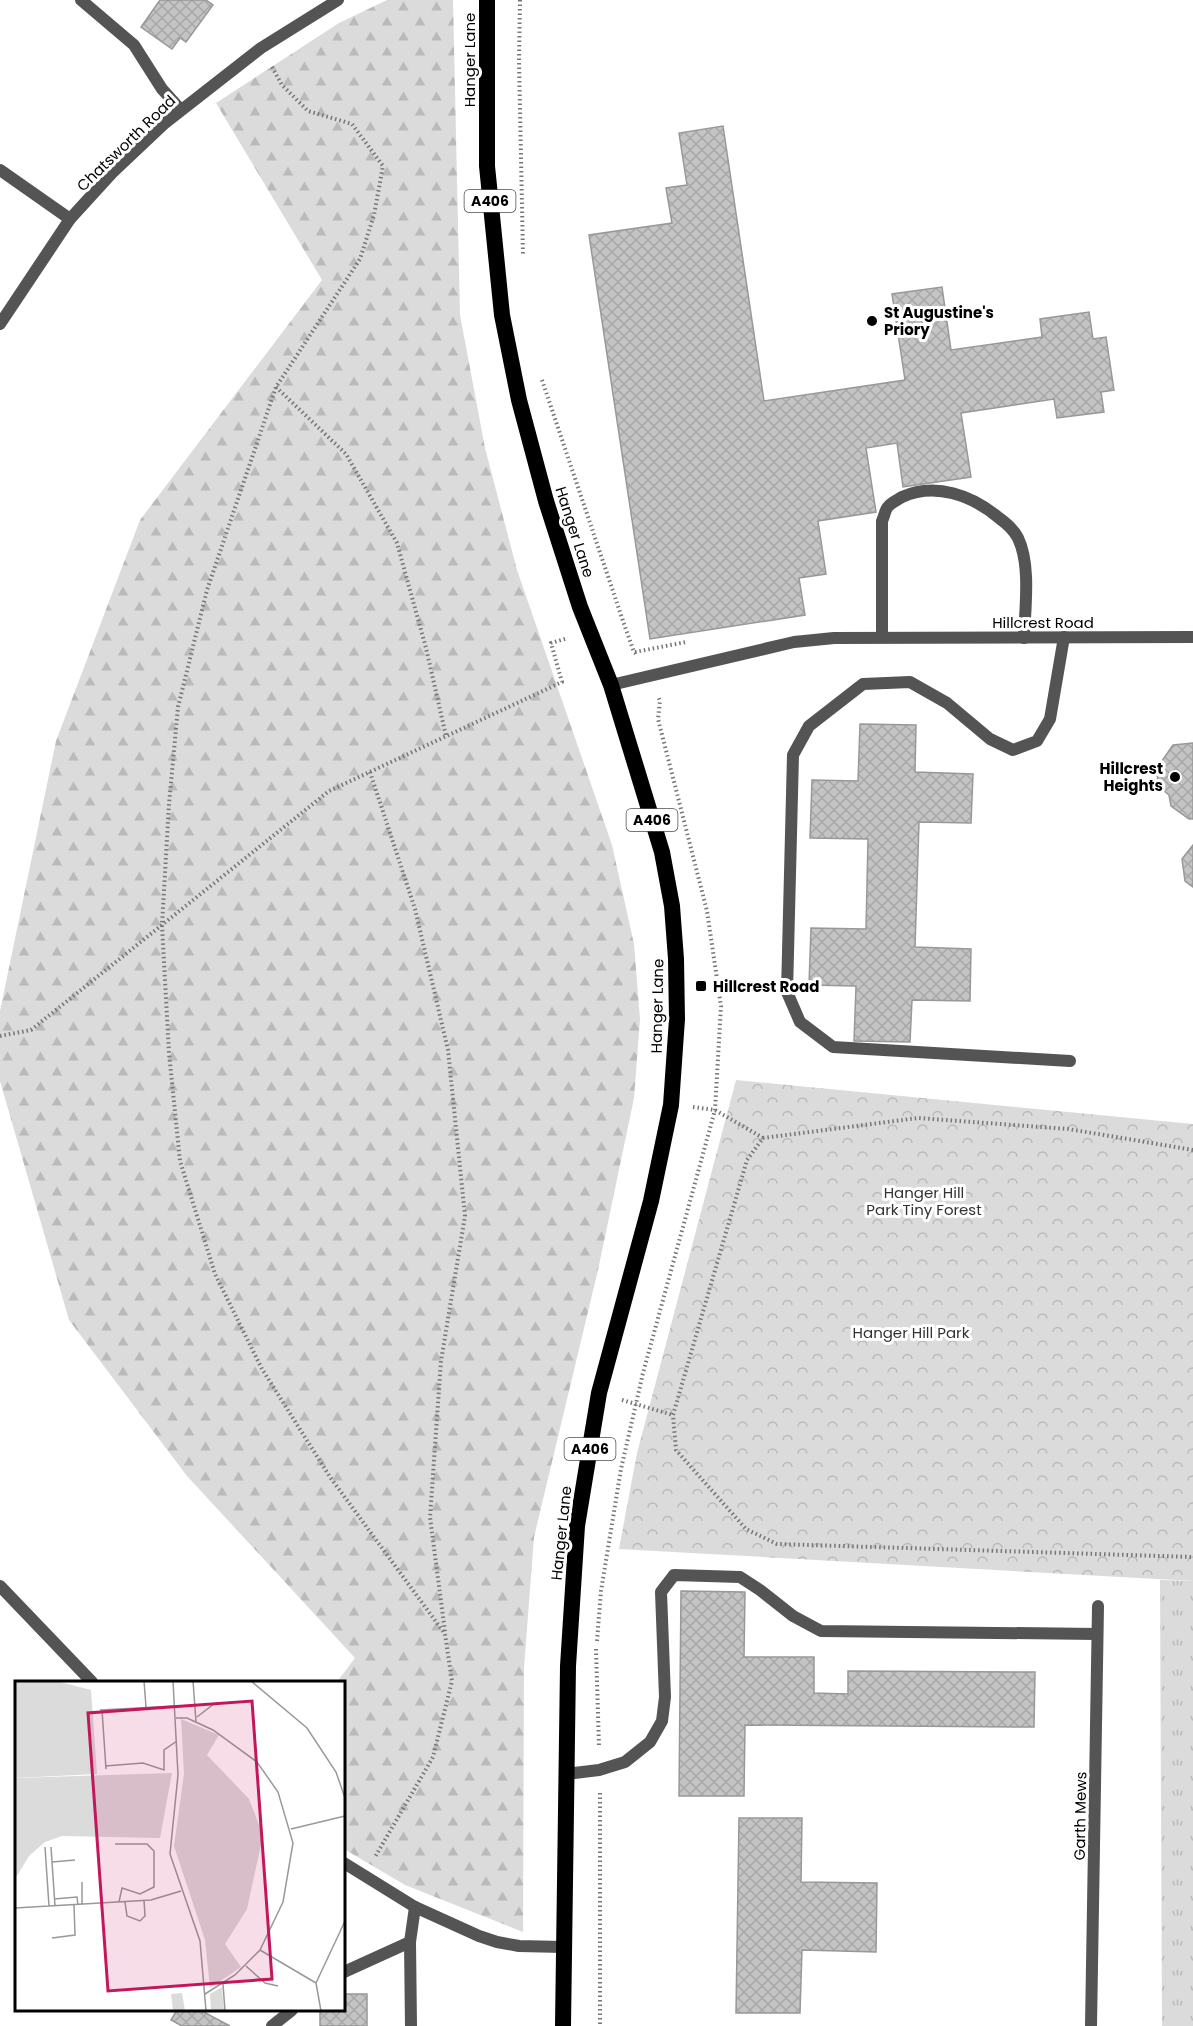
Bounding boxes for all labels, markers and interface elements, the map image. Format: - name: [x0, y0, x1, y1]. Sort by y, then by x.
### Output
- street label: Hanger Lane: [459, 13, 480, 107]
- street label: Chatsworth Road: [72, 90, 180, 196]
- road number: A406: [464, 190, 516, 212]
- place label: St Augustine's Priory: [884, 302, 994, 340]
- marker: St Augustine's Priory: [865, 314, 879, 328]
- street label: Hanger Lane: [550, 484, 600, 580]
- street label: Hillcrest Road: [992, 612, 1094, 633]
- place label: Hillcrest Heights: [1100, 758, 1163, 796]
- marker: Hillcrest Heights: [1168, 770, 1182, 784]
- road number: A406: [626, 809, 678, 831]
- street label: Hanger Lane: [646, 958, 668, 1054]
- place label: Hillcrest Road: [713, 976, 819, 997]
- marker: Hillcrest Road: [694, 979, 708, 993]
- park label: Hanger Hill Park Tiny Forest: [866, 1182, 982, 1220]
- park label: Hanger Hill Park: [853, 1322, 970, 1343]
- road number: A406: [564, 1438, 616, 1460]
- street label: Hanger Lane: [546, 1485, 576, 1581]
- inset map: [15, 1681, 345, 2011]
- street label: Garth Mews: [1069, 1771, 1091, 1861]

